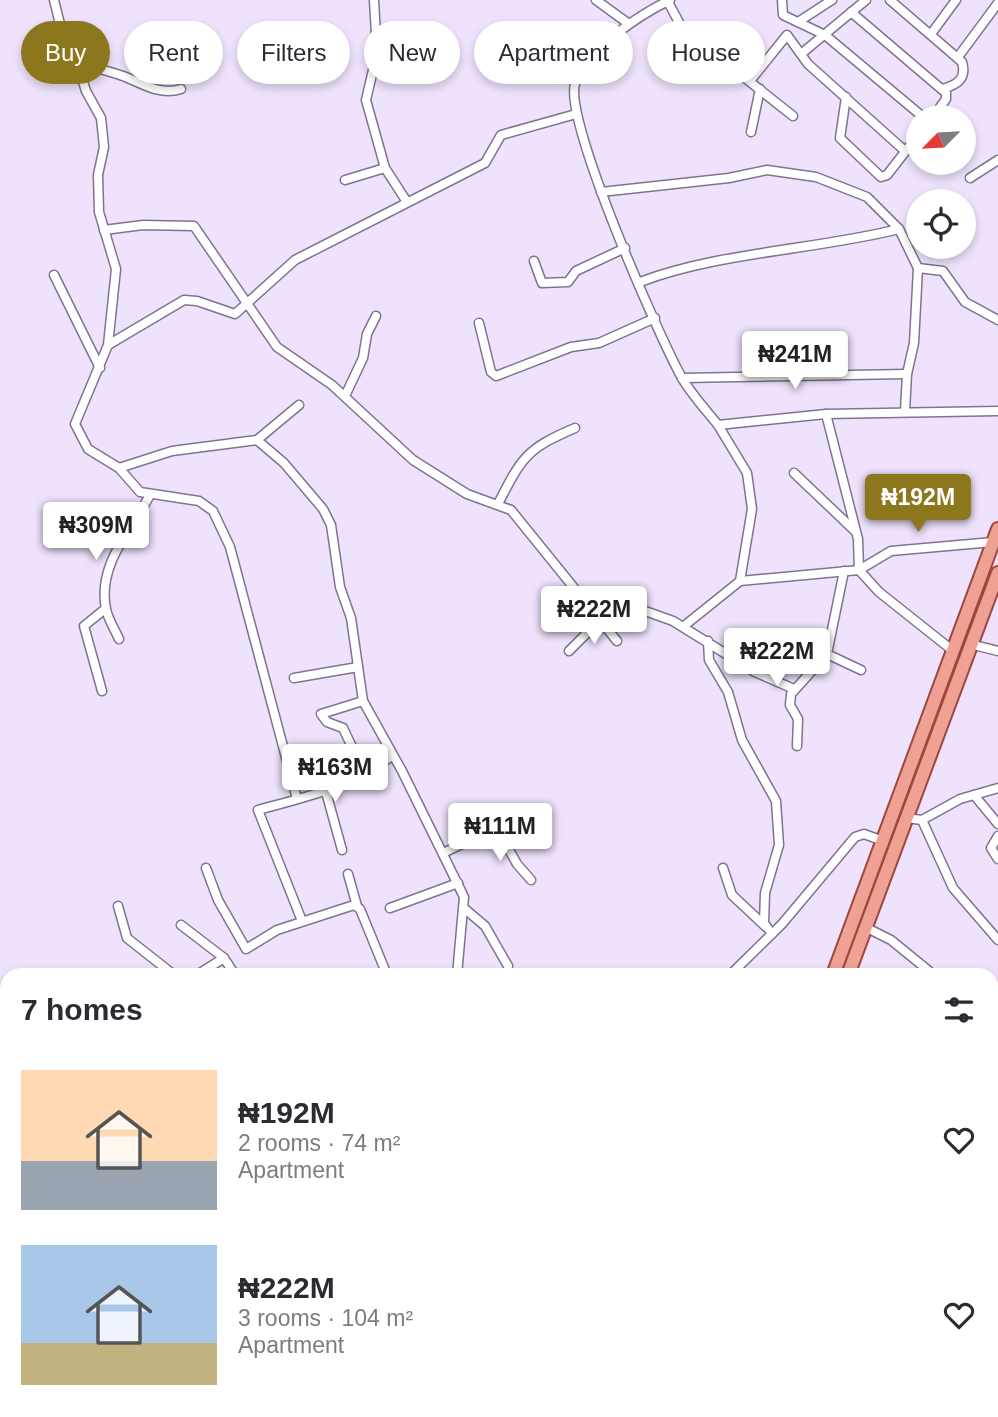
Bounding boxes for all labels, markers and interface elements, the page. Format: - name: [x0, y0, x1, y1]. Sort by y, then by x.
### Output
- chip: Buy: [21, 21, 110, 84]
- chip: Rent: [124, 21, 223, 84]
- chip: Filters: [237, 21, 350, 84]
- chip: New: [364, 21, 460, 84]
- chip: Apartment: [474, 21, 633, 84]
- chip: House: [647, 21, 765, 84]
- north arrow: [906, 105, 976, 175]
- map controls: [906, 105, 976, 259]
- button: locate: [906, 189, 976, 259]
- pin: ₦241M: [746, 332, 844, 391]
- text: ₦241M: [758, 341, 832, 367]
- pin: ₦192M: [869, 475, 967, 534]
- text: ₦192M: [881, 484, 955, 510]
- pin: ₦309M: [47, 503, 145, 562]
- text: ₦309M: [59, 512, 133, 538]
- pin: ₦222M: [545, 586, 643, 646]
- text: ₦222M: [557, 596, 631, 622]
- pin: ₦222M: [728, 628, 826, 688]
- text: ₦222M: [740, 638, 814, 664]
- pin: ₦163M: [286, 744, 384, 804]
- text: ₦163M: [298, 754, 372, 780]
- pin: ₦111M: [451, 804, 549, 863]
- text: ₦111M: [464, 813, 536, 839]
- icon: filters: [940, 991, 978, 1029]
- text: 7 homes: [21, 993, 143, 1026]
- text: ₦192M: [238, 1096, 335, 1129]
- icon: home: [77, 1098, 161, 1182]
- icon: heart: [940, 1121, 978, 1159]
- text: 2 rooms · 74 m²: [238, 1130, 400, 1156]
- text: Apartment: [238, 1157, 344, 1183]
- text: ₦222M: [238, 1271, 335, 1304]
- icon: home: [77, 1273, 161, 1357]
- icon: heart: [940, 1296, 978, 1334]
- text: 3 rooms · 104 m²: [238, 1305, 413, 1331]
- text: Apartment: [238, 1332, 344, 1358]

